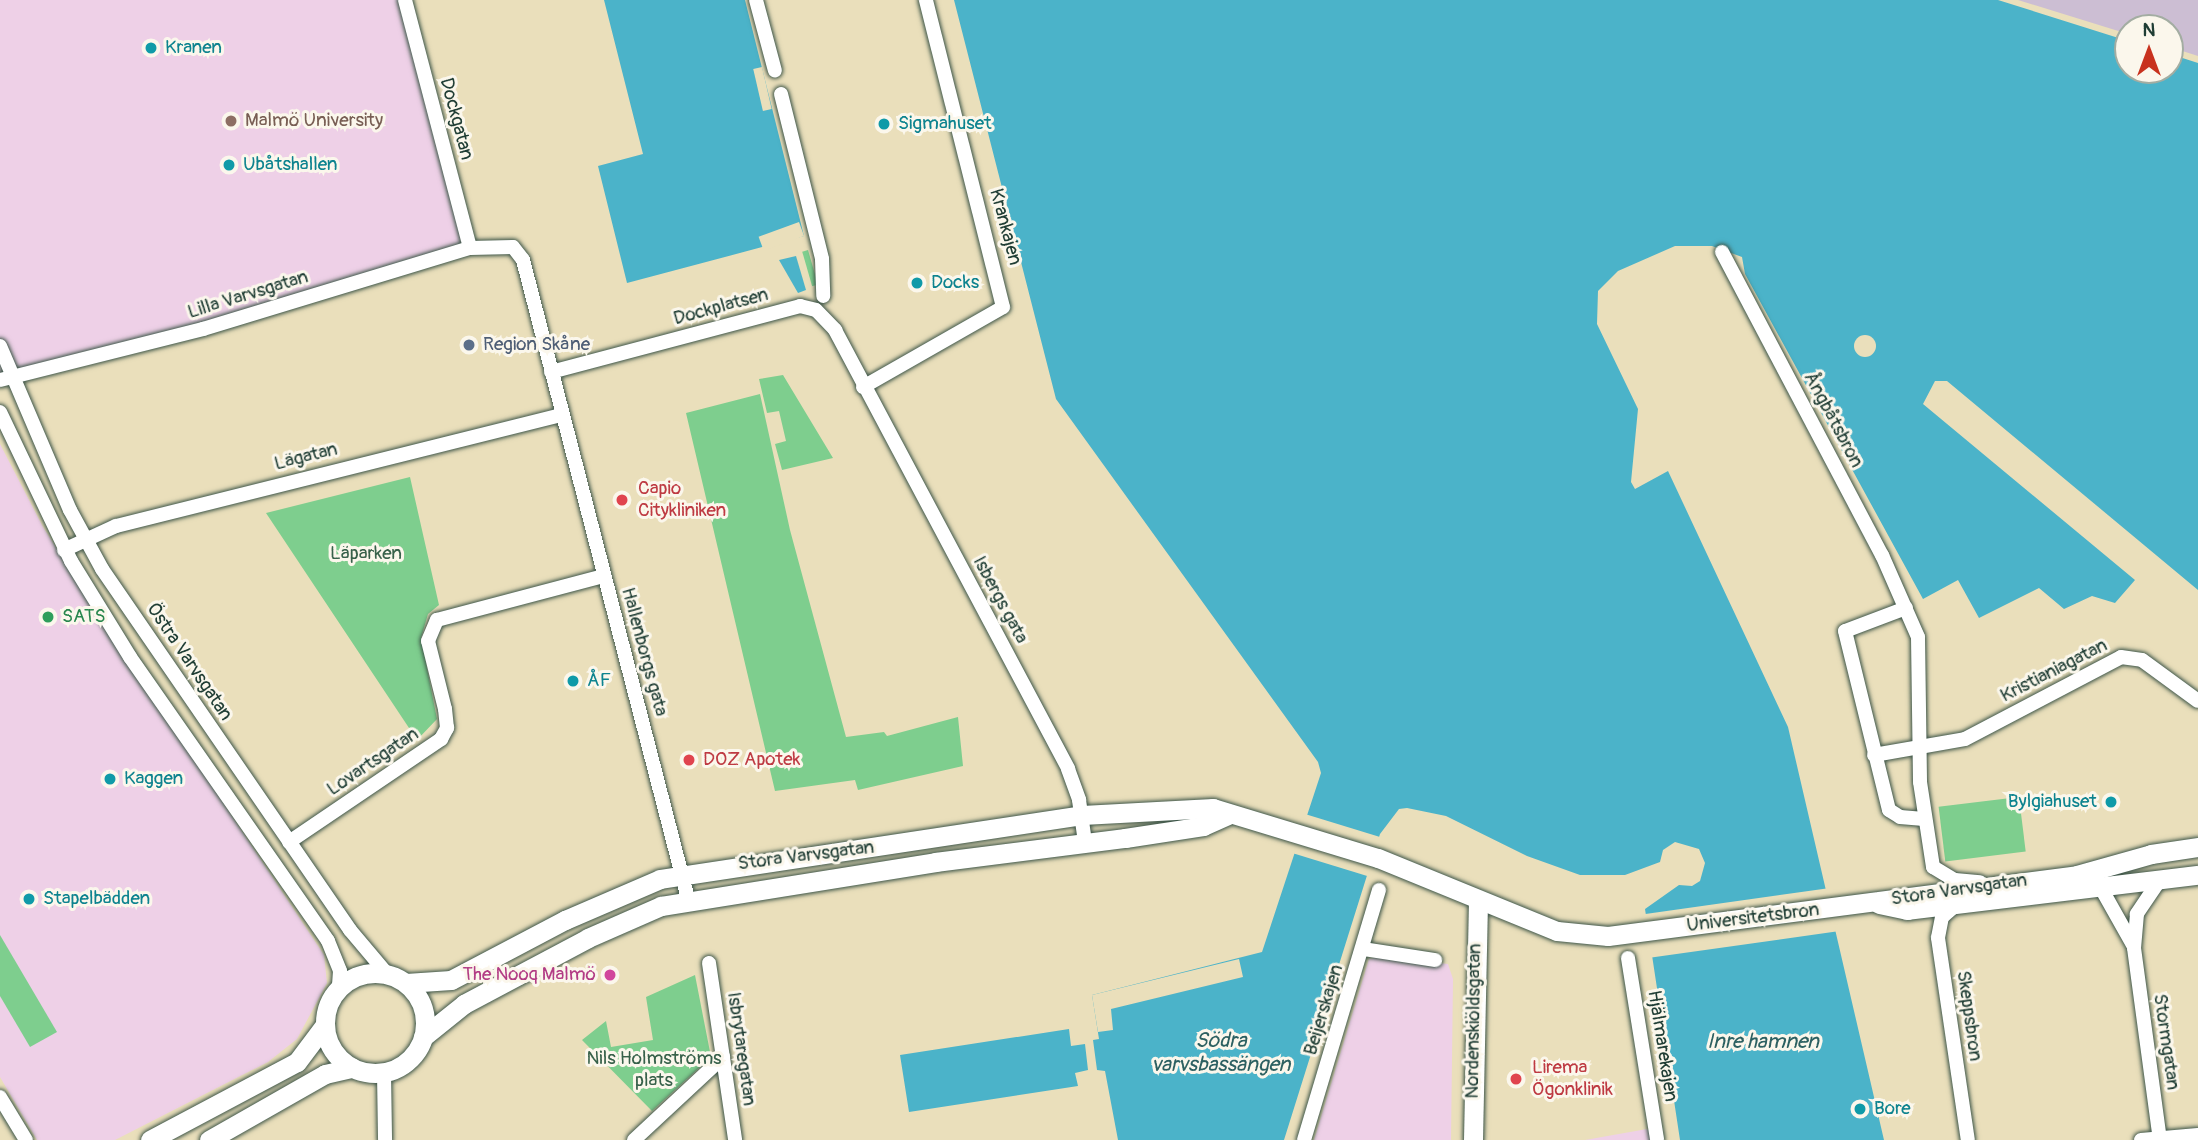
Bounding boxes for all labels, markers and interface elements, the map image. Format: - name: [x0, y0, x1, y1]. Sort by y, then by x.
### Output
- north arrow: [2114, 14, 2184, 84]
- text: N: [2143, 18, 2155, 42]
- place label: Kranen: [165, 37, 222, 59]
- marker: Kranen: [143, 40, 159, 56]
- street label: Dockgatan: [434, 75, 478, 163]
- place label: Malmö University: [245, 110, 383, 132]
- marker: Malmö University: [223, 113, 239, 129]
- place label: Sigmahuset: [898, 113, 992, 135]
- marker: Sigmahuset: [876, 116, 892, 132]
- place label: Ubåtshallen: [243, 154, 337, 176]
- marker: Ubåtshallen: [221, 157, 237, 173]
- street label: Krankajen: [984, 186, 1026, 268]
- street label: Lilla Varvsgatan: [185, 266, 311, 324]
- place label: Docks: [931, 272, 979, 294]
- marker: Docks: [909, 275, 925, 291]
- street label: Dockplatsen: [671, 283, 771, 331]
- place label: Region Skåne: [483, 334, 590, 356]
- marker: Region Skåne: [461, 337, 477, 353]
- street label: Ångbåtsbron: [1798, 368, 1868, 472]
- street label: Lägatan: [272, 438, 340, 476]
- place label: Capio Citykliniken: [638, 478, 726, 522]
- marker: Capio Citykliniken: [612, 490, 632, 510]
- park label: Läparken: [330, 543, 402, 565]
- street label: Isbergs gata: [967, 552, 1033, 648]
- street label: Hallenborgs gata: [616, 585, 672, 719]
- street label: Östra Varvsgatan: [141, 599, 237, 725]
- place label: SATS: [62, 606, 106, 628]
- marker: SATS: [40, 609, 56, 625]
- street label: Kristianiagatan: [1997, 634, 2111, 708]
- place label: ÅF: [587, 670, 611, 692]
- marker: ÅF: [565, 673, 581, 689]
- street label: Lovartsgatan: [323, 723, 423, 801]
- place label: DOZ Apotek: [703, 749, 801, 771]
- marker: DOZ Apotek: [681, 752, 697, 768]
- place label: Kaggen: [124, 768, 183, 790]
- marker: Kaggen: [102, 771, 118, 787]
- place label: Bylgiahuset: [2008, 791, 2097, 813]
- marker: Bylgiahuset: [2103, 794, 2119, 810]
- street label: Stora Varvsgatan: [737, 836, 875, 876]
- street label: Stora Varvsgatan: [1889, 869, 2029, 911]
- place label: Stapelbädden: [43, 888, 150, 910]
- marker: Stapelbädden: [21, 891, 37, 907]
- street label: Universitetsbron: [1685, 899, 1821, 937]
- street label: Nordenskiöldsgatan: [1461, 943, 1487, 1099]
- street label: Beijerskajen: [1299, 962, 1349, 1058]
- place label: The Nooq Malmö: [462, 964, 596, 986]
- marker: The Nooq Malmö: [602, 967, 618, 983]
- street label: Skeppsbron: [1951, 969, 1987, 1063]
- street label: Hjälmarekajen: [1642, 989, 1682, 1103]
- street label: Isbrytaregatan: [722, 991, 760, 1107]
- street label: Stormgatan: [2148, 992, 2184, 1092]
- water label: Södra varvsbassängen: [1152, 1028, 1290, 1078]
- water label: Inre hamnen: [1707, 1029, 1819, 1055]
- park label: Nils Holmströms plats: [586, 1048, 722, 1092]
- place label: Lirema Ögonklinik: [1532, 1057, 1613, 1101]
- marker: Lirema Ögonklinik: [1506, 1069, 1526, 1089]
- place label: Bore: [1874, 1098, 1911, 1120]
- marker: Bore: [1852, 1101, 1868, 1117]

